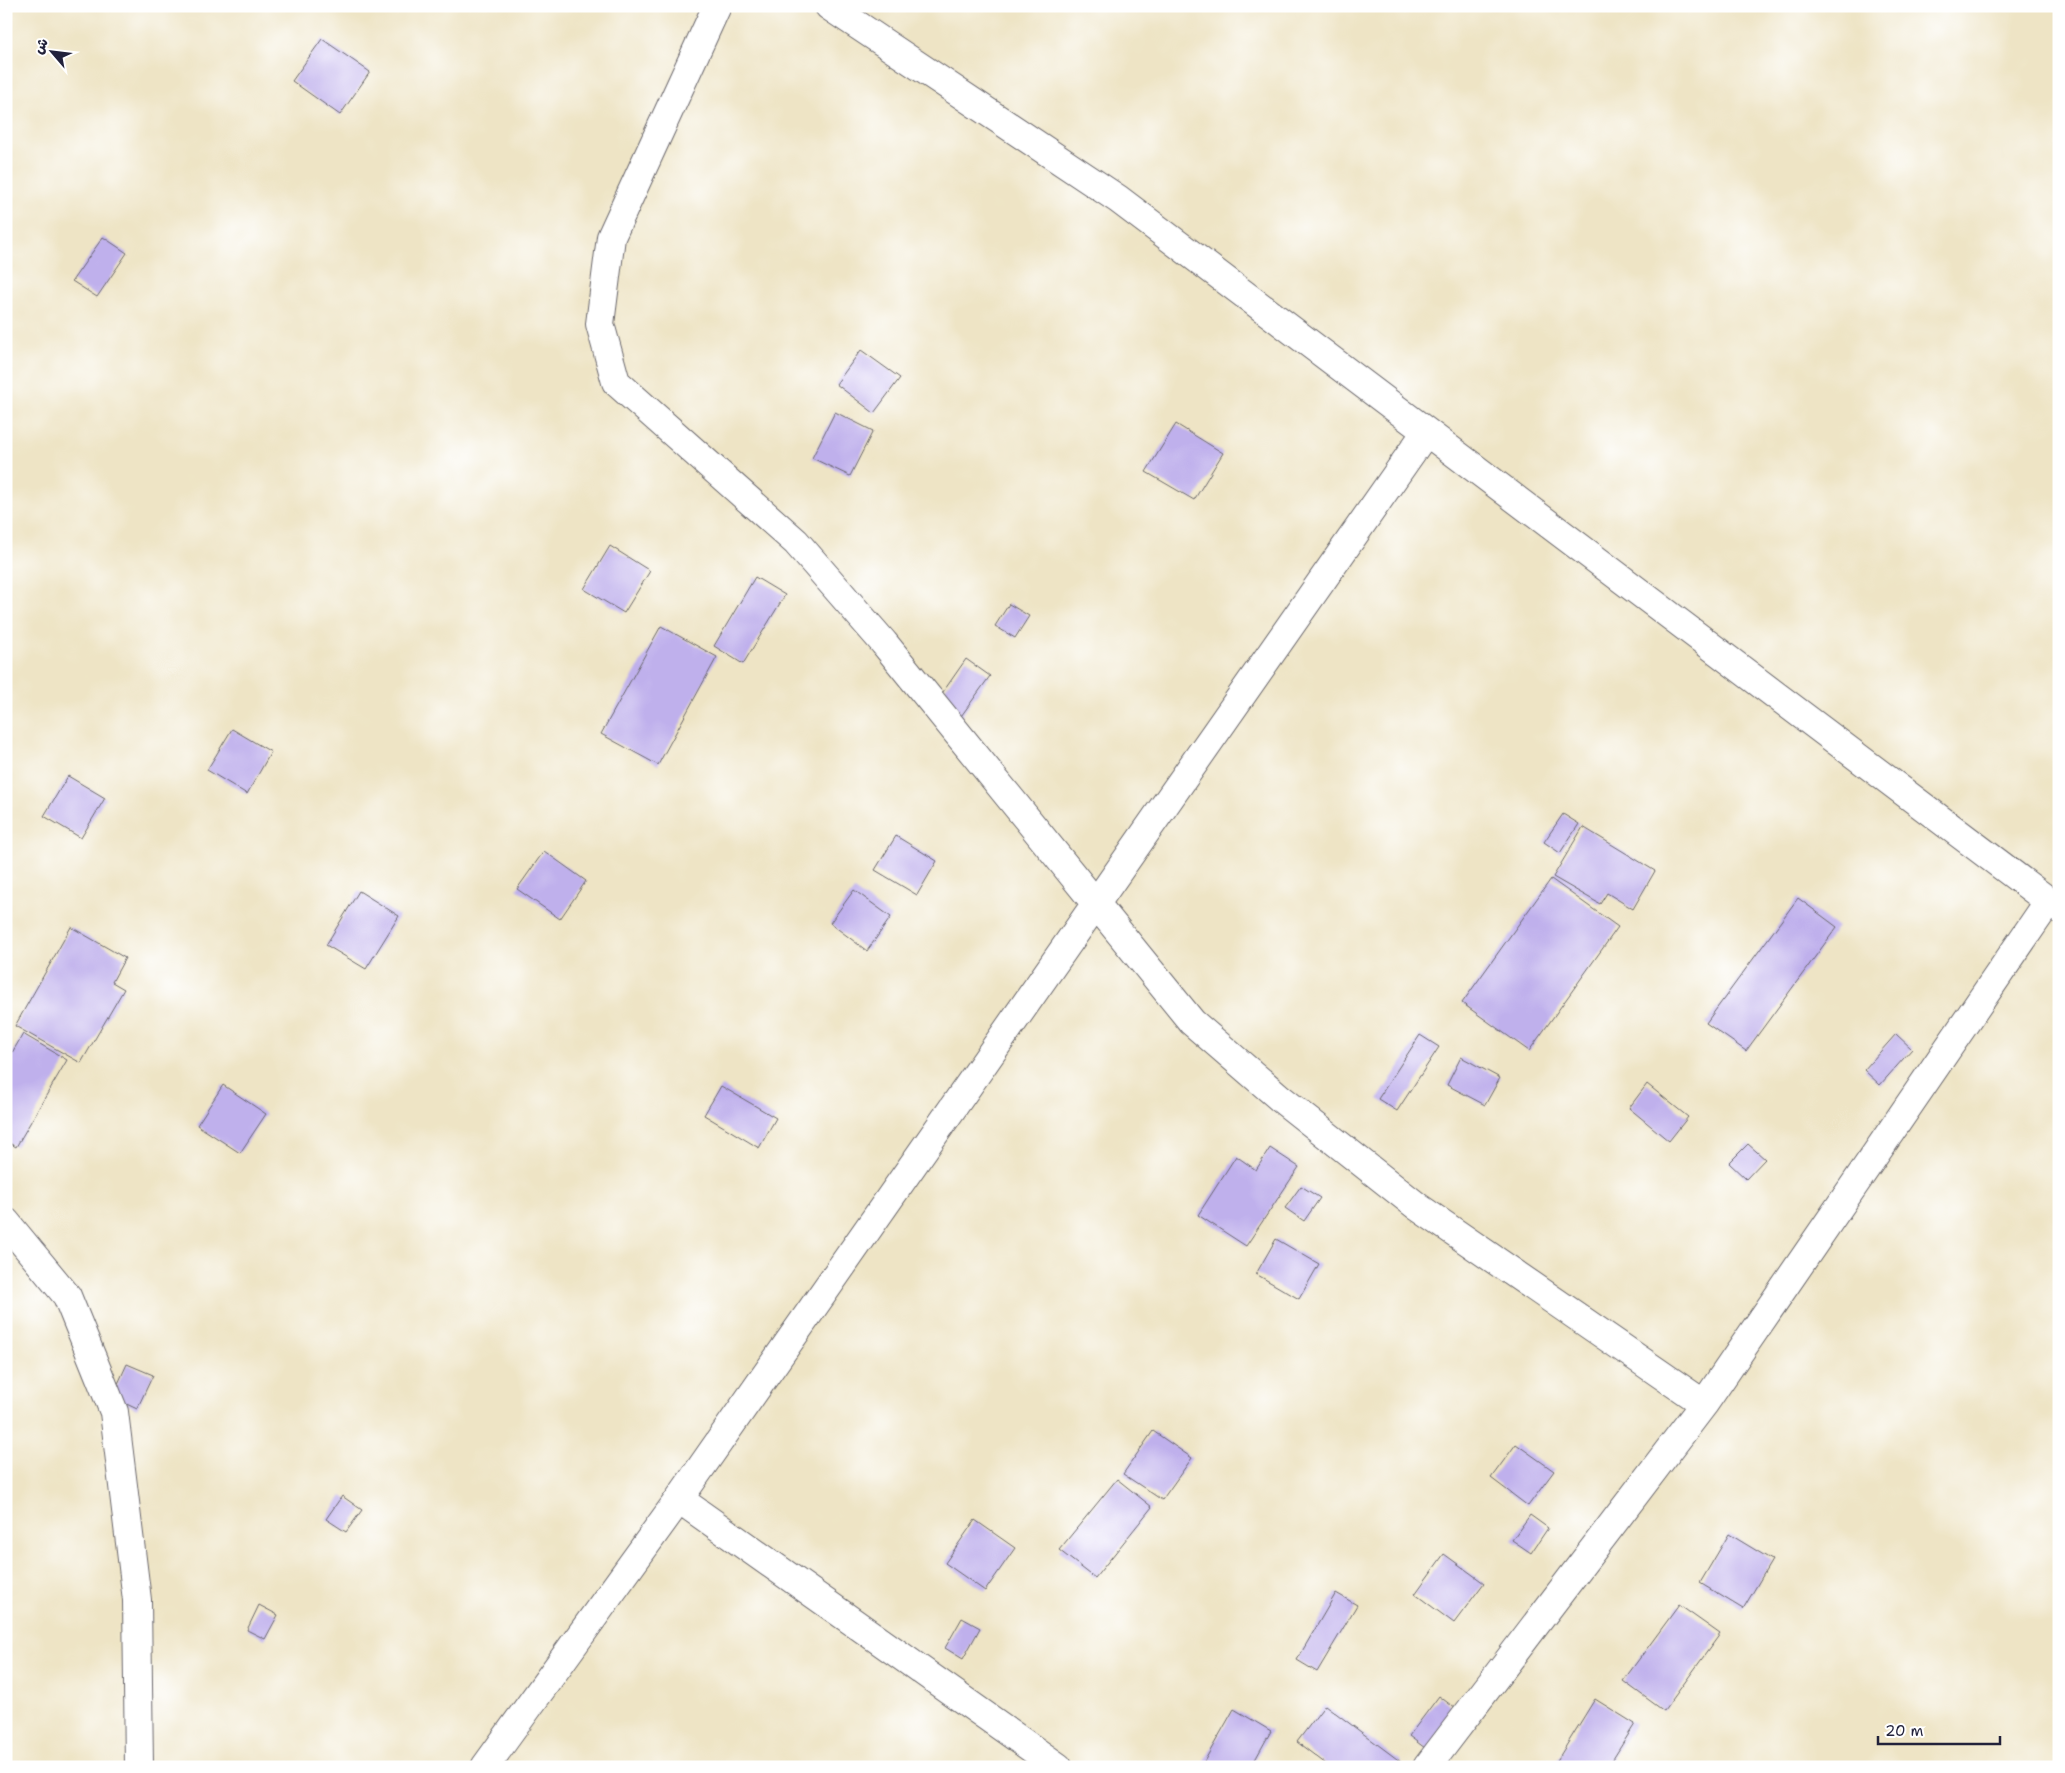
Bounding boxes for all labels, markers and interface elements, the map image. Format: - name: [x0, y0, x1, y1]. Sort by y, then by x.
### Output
- north arrow: [28, 28, 78, 78]
- text: ش: [29, 35, 52, 57]
- scale bar: [1878, 1713, 2000, 1745]
- text: 20 m: [1885, 1721, 1924, 1741]

